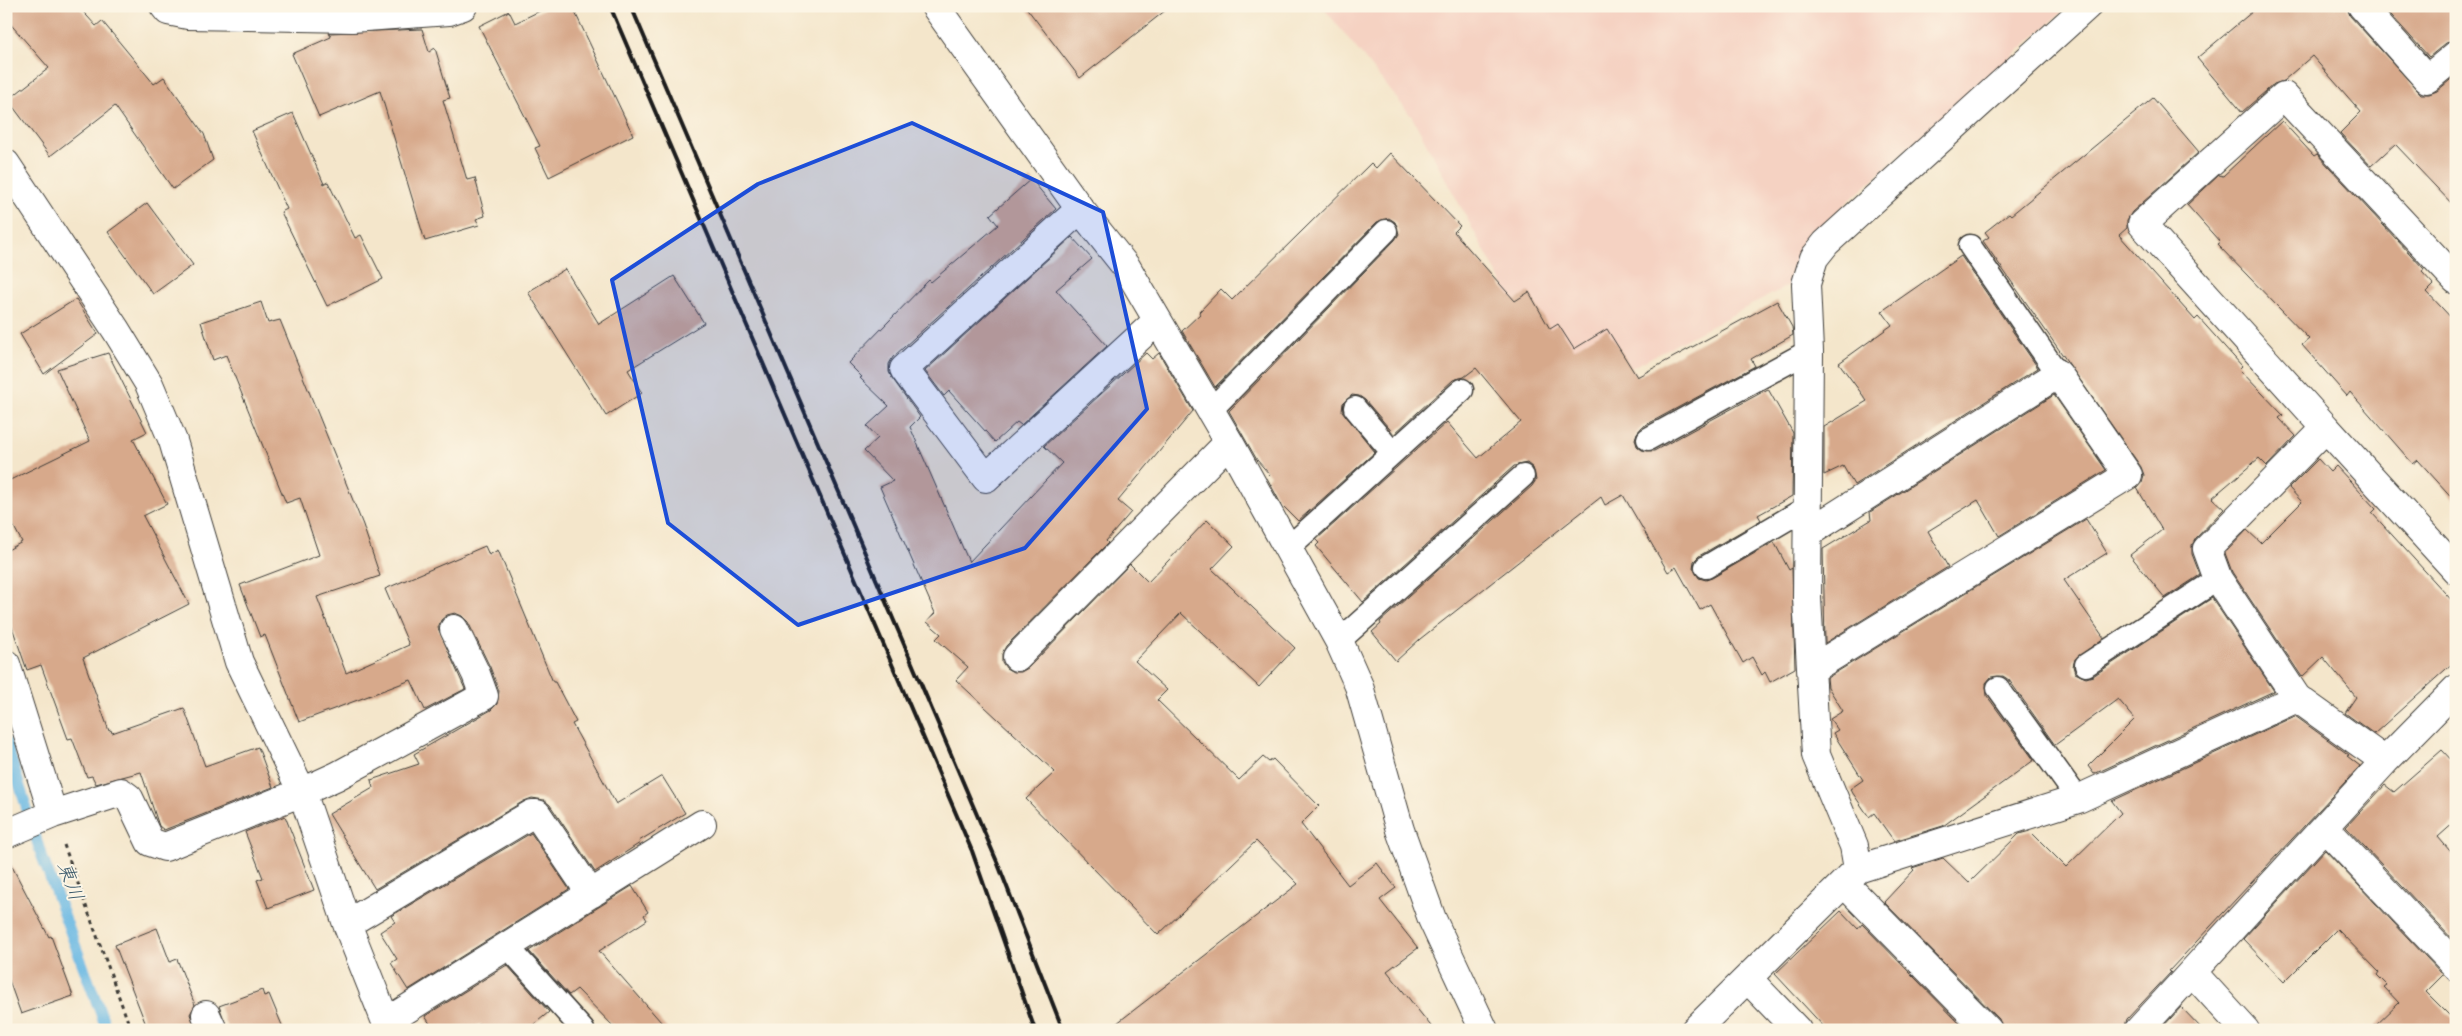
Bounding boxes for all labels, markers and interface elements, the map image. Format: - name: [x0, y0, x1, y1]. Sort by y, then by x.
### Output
- water label: 東川: [50, 859, 87, 905]

